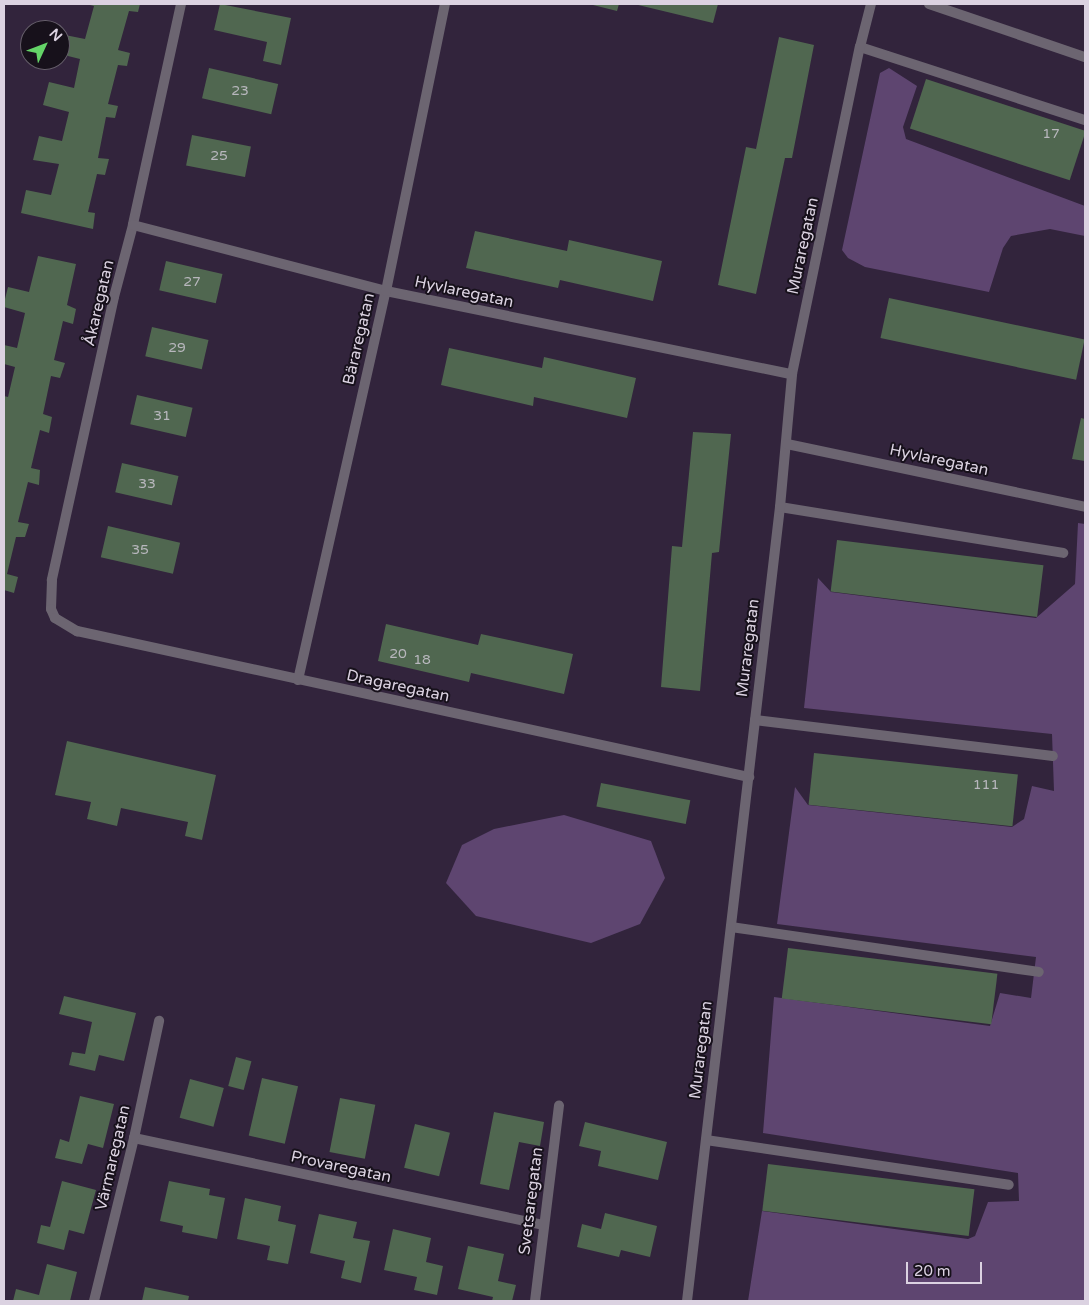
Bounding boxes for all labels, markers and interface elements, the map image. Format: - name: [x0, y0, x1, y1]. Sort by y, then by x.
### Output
- north arrow: [20, 20, 70, 70]
- text: N: [46, 25, 66, 45]
- house number: 23: [231, 83, 249, 99]
- house number: 17: [1042, 126, 1060, 142]
- house number: 25: [210, 148, 228, 164]
- street label: Muraregatan: [783, 196, 823, 296]
- street label: Åkaregatan: [80, 258, 118, 348]
- street label: Hyvlaregatan: [413, 272, 515, 312]
- house number: 27: [183, 274, 201, 290]
- street label: Bäraregatan: [339, 291, 379, 387]
- house number: 29: [168, 340, 186, 356]
- house number: 31: [153, 408, 171, 424]
- street label: Hyvlaregatan: [888, 440, 990, 480]
- house number: 33: [138, 476, 156, 492]
- house number: 35: [131, 542, 149, 558]
- street label: Muraregatan: [732, 598, 764, 698]
- house number: 20: [389, 646, 407, 662]
- house number: 18: [413, 652, 431, 668]
- street label: Dragaregatan: [345, 666, 451, 706]
- house number: 111: [973, 777, 999, 793]
- street label: Muraregatan: [685, 1000, 717, 1100]
- street label: Värmaregatan: [92, 1103, 134, 1213]
- street label: Svetsaregatan: [515, 1146, 547, 1256]
- street label: Provaregatan: [289, 1147, 393, 1187]
- scale bar: [909, 1252, 985, 1284]
- text: 20 m: [914, 1262, 951, 1280]

